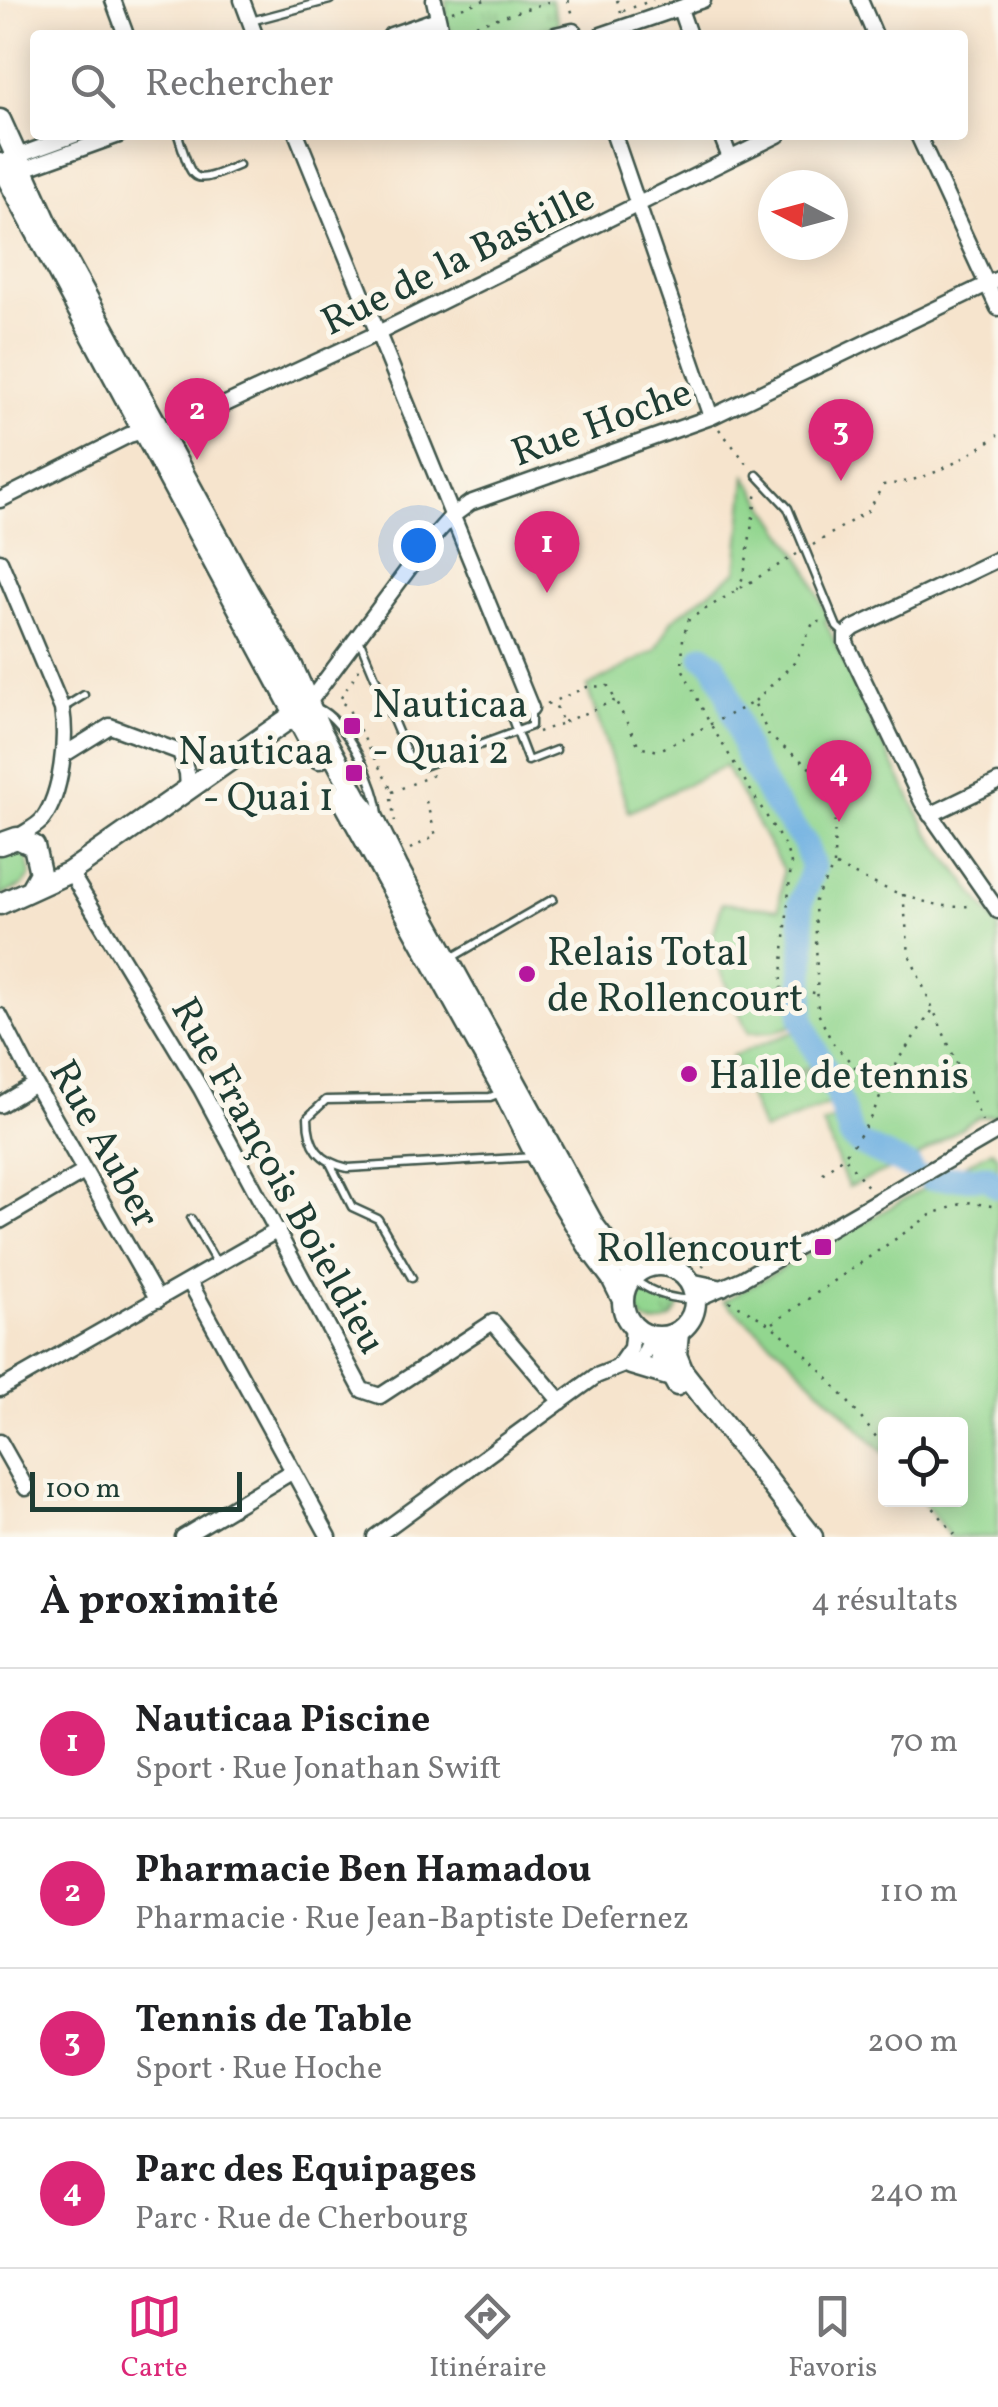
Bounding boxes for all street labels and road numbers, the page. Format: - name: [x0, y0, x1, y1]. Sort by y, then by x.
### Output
- street label: Rue de la Bastille: [313, 171, 605, 352]
- street label: Rue Hoche: [504, 366, 700, 483]
- street label: Rue François Boieldieu: [155, 988, 398, 1366]
- street label: Rue Auber: [33, 1051, 172, 1239]

